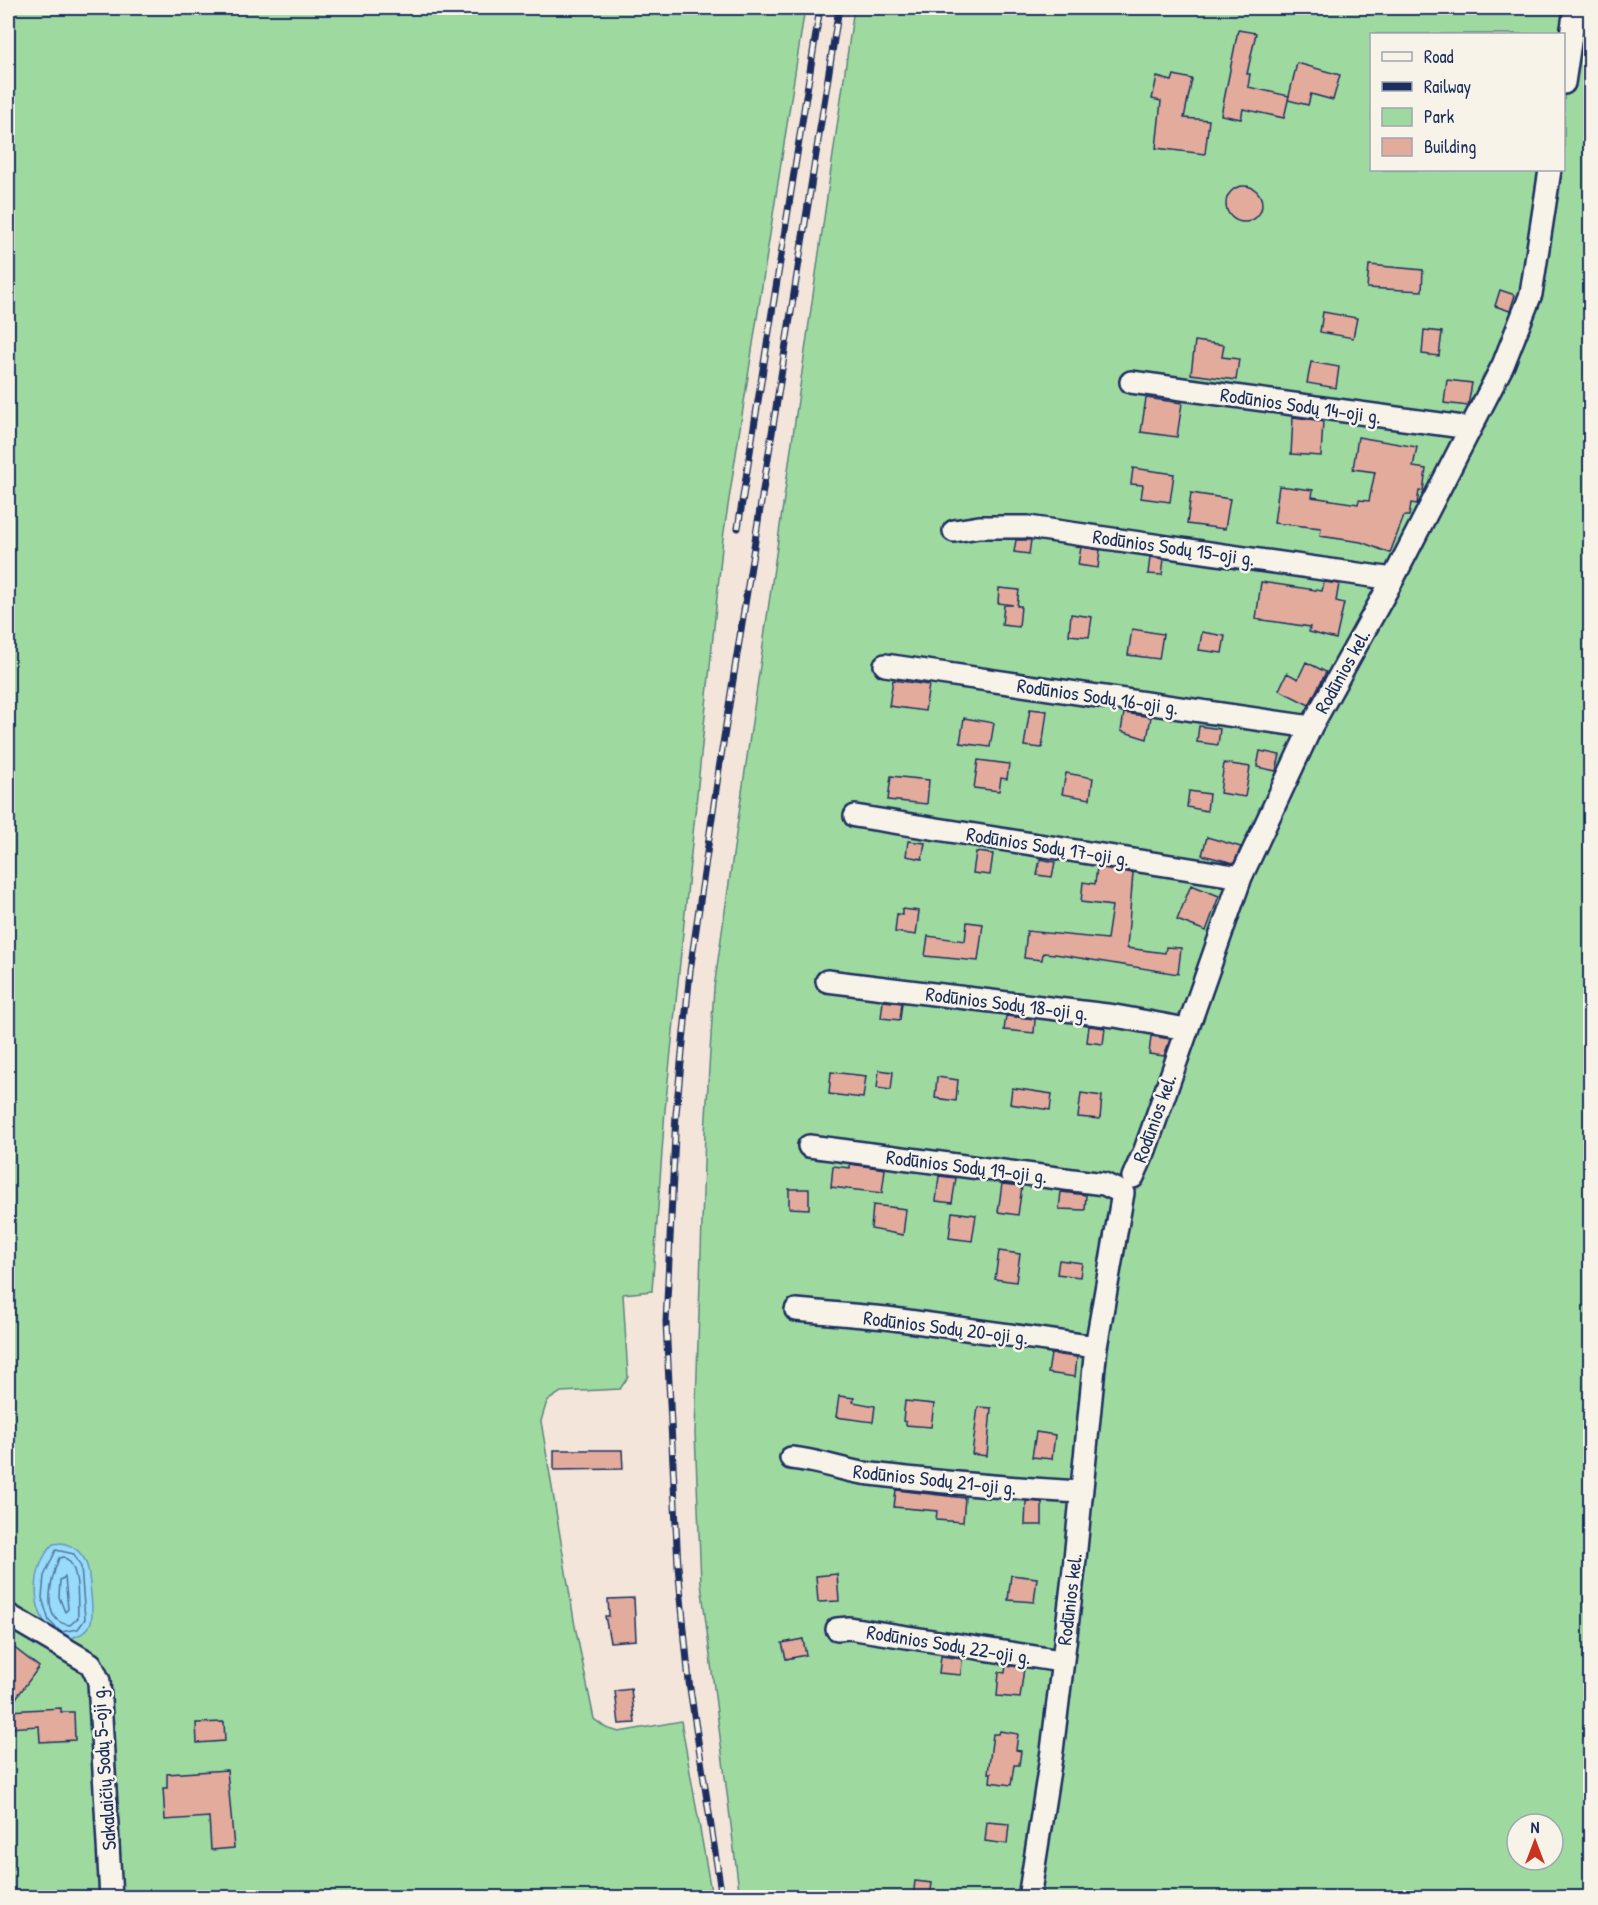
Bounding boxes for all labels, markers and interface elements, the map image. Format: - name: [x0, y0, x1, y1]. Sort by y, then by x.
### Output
- legend: [1370, 33, 1565, 171]
- text: Road: [1424, 44, 1454, 69]
- text: Railway: [1424, 74, 1471, 99]
- text: Park: [1424, 104, 1455, 129]
- text: Building: [1424, 134, 1476, 159]
- street label: Rodūnios Sodų 14-oji g.: [1219, 380, 1383, 430]
- street label: Rodūnios Sodų 15-oji g.: [1091, 522, 1257, 572]
- street label: Rodūnios kel.: [1308, 624, 1376, 718]
- street label: Rodūnios Sodų 16-oji g.: [1016, 671, 1180, 721]
- street label: Rodūnios Sodų 17-oji g.: [965, 820, 1131, 872]
- street label: Rodūnios Sodų 18-oji g.: [924, 980, 1090, 1026]
- street label: Rodūnios kel.: [1125, 1070, 1183, 1166]
- street label: Rodūnios Sodų 19-oji g.: [885, 1143, 1049, 1189]
- street label: Rodūnios Sodų 20-oji g.: [862, 1303, 1030, 1351]
- street label: Rodūnios Sodų 21-oji g.: [852, 1457, 1018, 1501]
- street label: Rodūnios kel.: [1050, 1551, 1088, 1647]
- street label: Rodūnios Sodų 22-oji g.: [865, 1618, 1033, 1670]
- street label: Sakalaičių Sodų 5-oji g.: [84, 1685, 122, 1851]
- north arrow: [1505, 1812, 1565, 1872]
- text: N: [1531, 1816, 1540, 1838]

